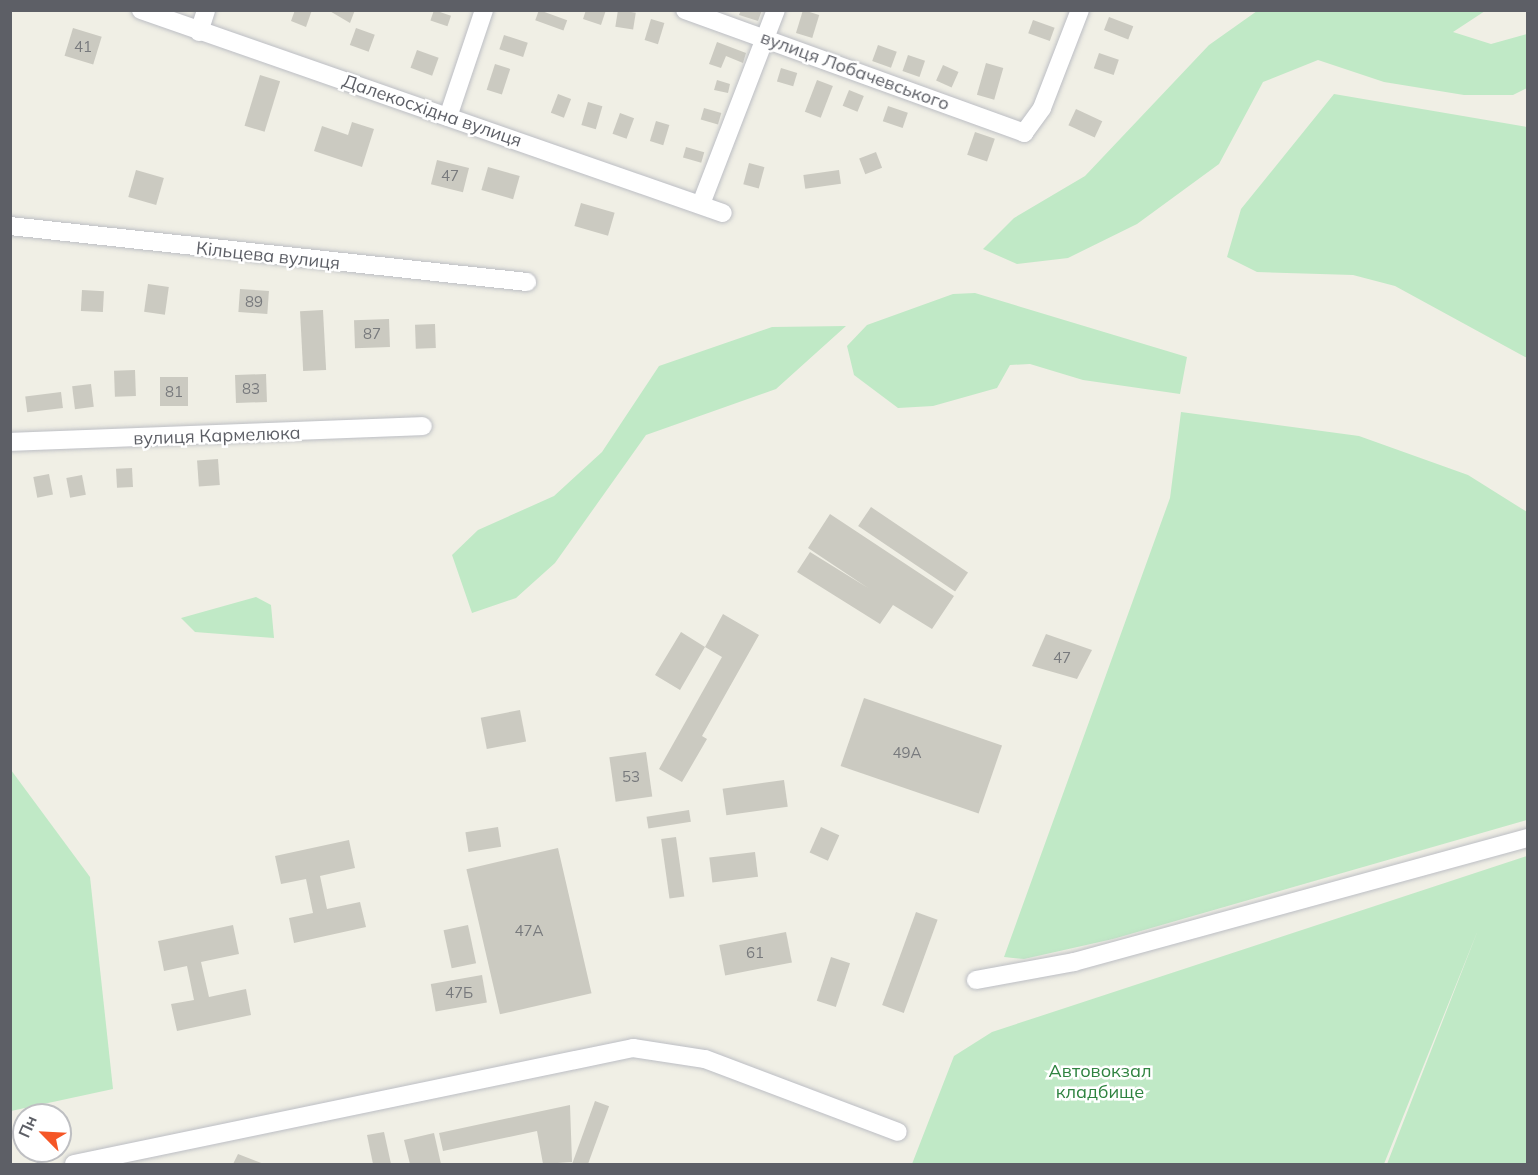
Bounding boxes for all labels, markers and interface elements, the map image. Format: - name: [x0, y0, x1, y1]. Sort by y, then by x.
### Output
- street label: вулиця Лобачевського: [758, 27, 952, 115]
- house number: 41: [74, 38, 92, 56]
- street label: Далекосхідна вулиця: [339, 70, 525, 152]
- house number: 47: [441, 167, 459, 185]
- street label: Кільцева вулиця: [195, 238, 341, 274]
- house number: 89: [245, 293, 263, 311]
- house number: 87: [363, 325, 381, 343]
- house number: 83: [242, 380, 260, 398]
- house number: 81: [165, 383, 183, 401]
- street label: вулиця Кармелюка: [133, 422, 301, 450]
- house number: 47: [1053, 649, 1071, 667]
- house number: 49А: [892, 744, 922, 762]
- house number: 53: [622, 768, 640, 786]
- house number: 47А: [514, 922, 544, 940]
- house number: 61: [746, 944, 764, 962]
- house number: 47Б: [445, 984, 473, 1002]
- park label: Автовокзал кладбище: [1049, 1061, 1151, 1104]
- north arrow: [12, 1103, 72, 1163]
- text: Пн: [14, 1112, 41, 1141]

